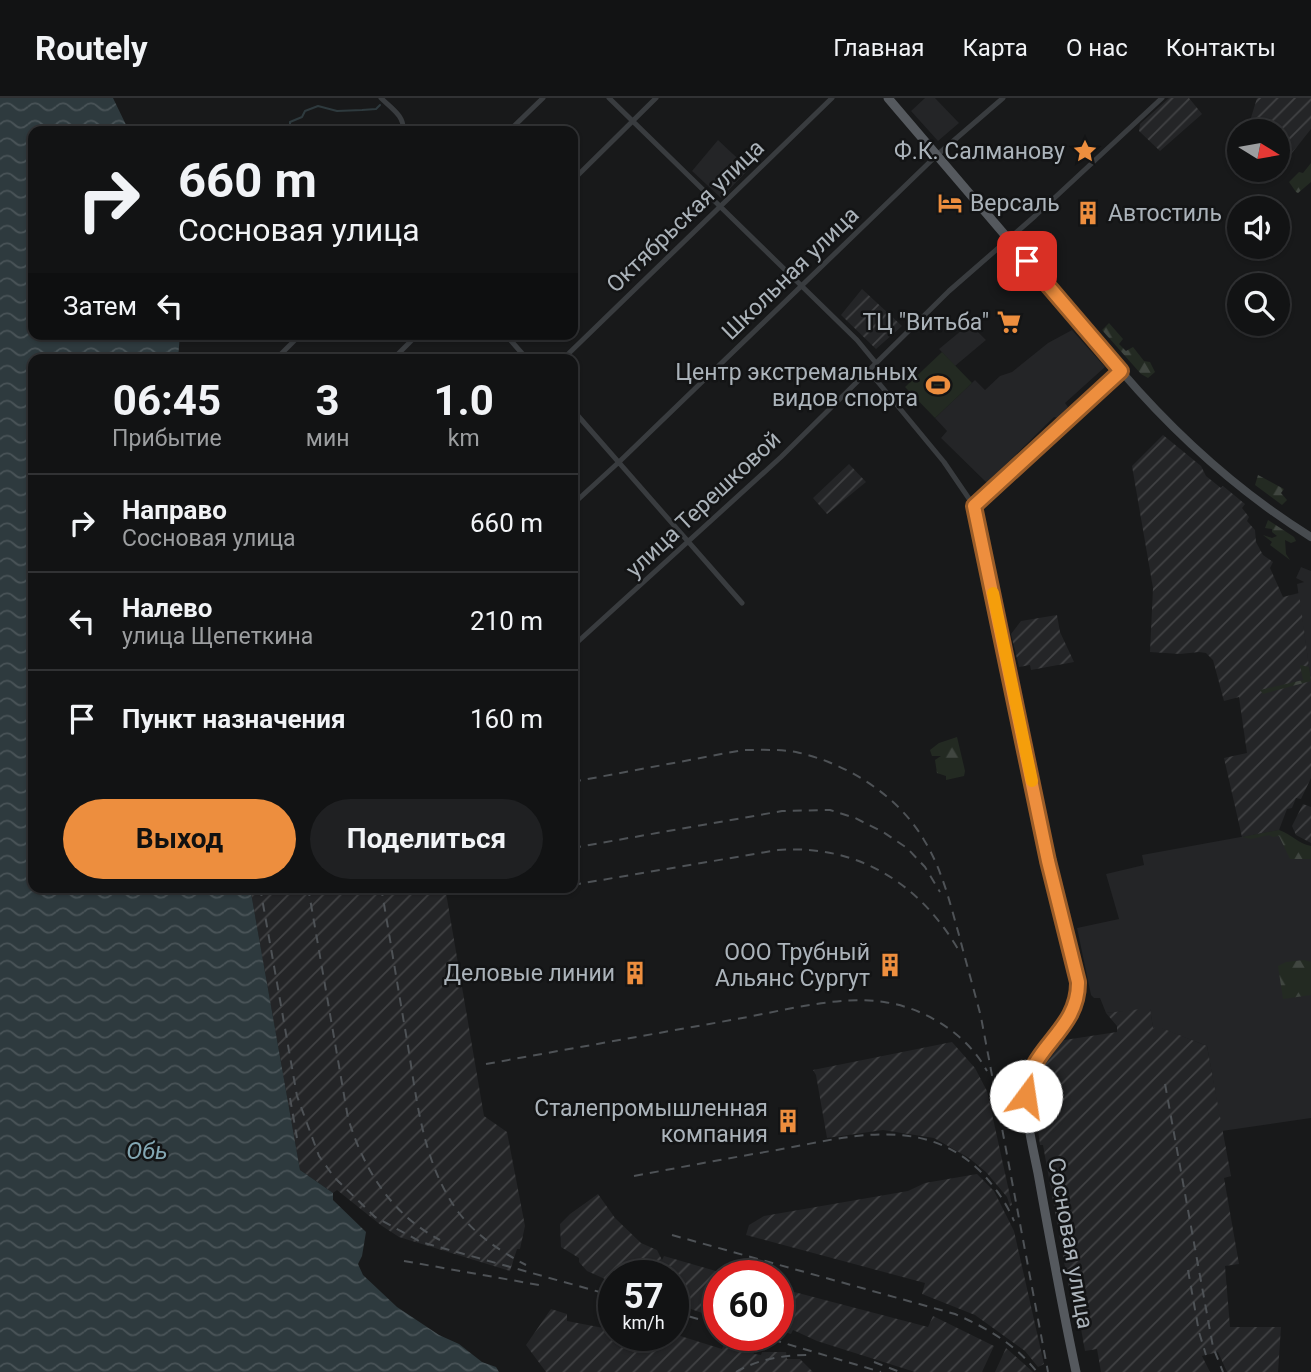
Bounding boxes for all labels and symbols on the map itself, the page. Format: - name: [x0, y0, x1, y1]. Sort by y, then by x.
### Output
- north arrow: [1227, 119, 1290, 182]
- street label: Октябрьская улица: [601, 134, 770, 298]
- place icon: Ф.К. Салманову: [1071, 137, 1099, 165]
- place label: Ф.К. Салманову: [894, 138, 1065, 165]
- hotel icon: Версаль: [936, 189, 964, 217]
- place label: Версаль: [970, 190, 1060, 217]
- building icon: Автостиль: [1074, 199, 1102, 227]
- place label: Автостиль: [1108, 200, 1222, 227]
- street label: Школьная улица: [716, 201, 864, 346]
- pin: [997, 231, 1057, 291]
- supermarket icon: ТЦ "Витьба": [995, 308, 1023, 336]
- place label: ТЦ "Витьба": [862, 309, 989, 336]
- place label: Центр экстремальных видов спорта: [675, 359, 918, 412]
- sports icon: Центр экстремальных видов спорта: [924, 371, 952, 399]
- street label: улица Терешковой: [620, 426, 786, 583]
- place label: ООО Трубный Альянс Сургут: [715, 939, 870, 992]
- building icon: ООО Трубный Альянс Сургут: [876, 951, 904, 979]
- building icon: Деловые линии: [621, 959, 649, 987]
- place label: Деловые линии: [444, 960, 615, 987]
- position arrow: [989, 1059, 1063, 1133]
- place label: Сталепромышленная компания: [534, 1095, 768, 1148]
- building icon: Сталепромышленная компания: [774, 1107, 802, 1135]
- water label: Обь: [126, 1137, 168, 1165]
- street label: Сосновая улица: [1042, 1155, 1099, 1331]
- speed limit sign: 60: [703, 1260, 794, 1351]

